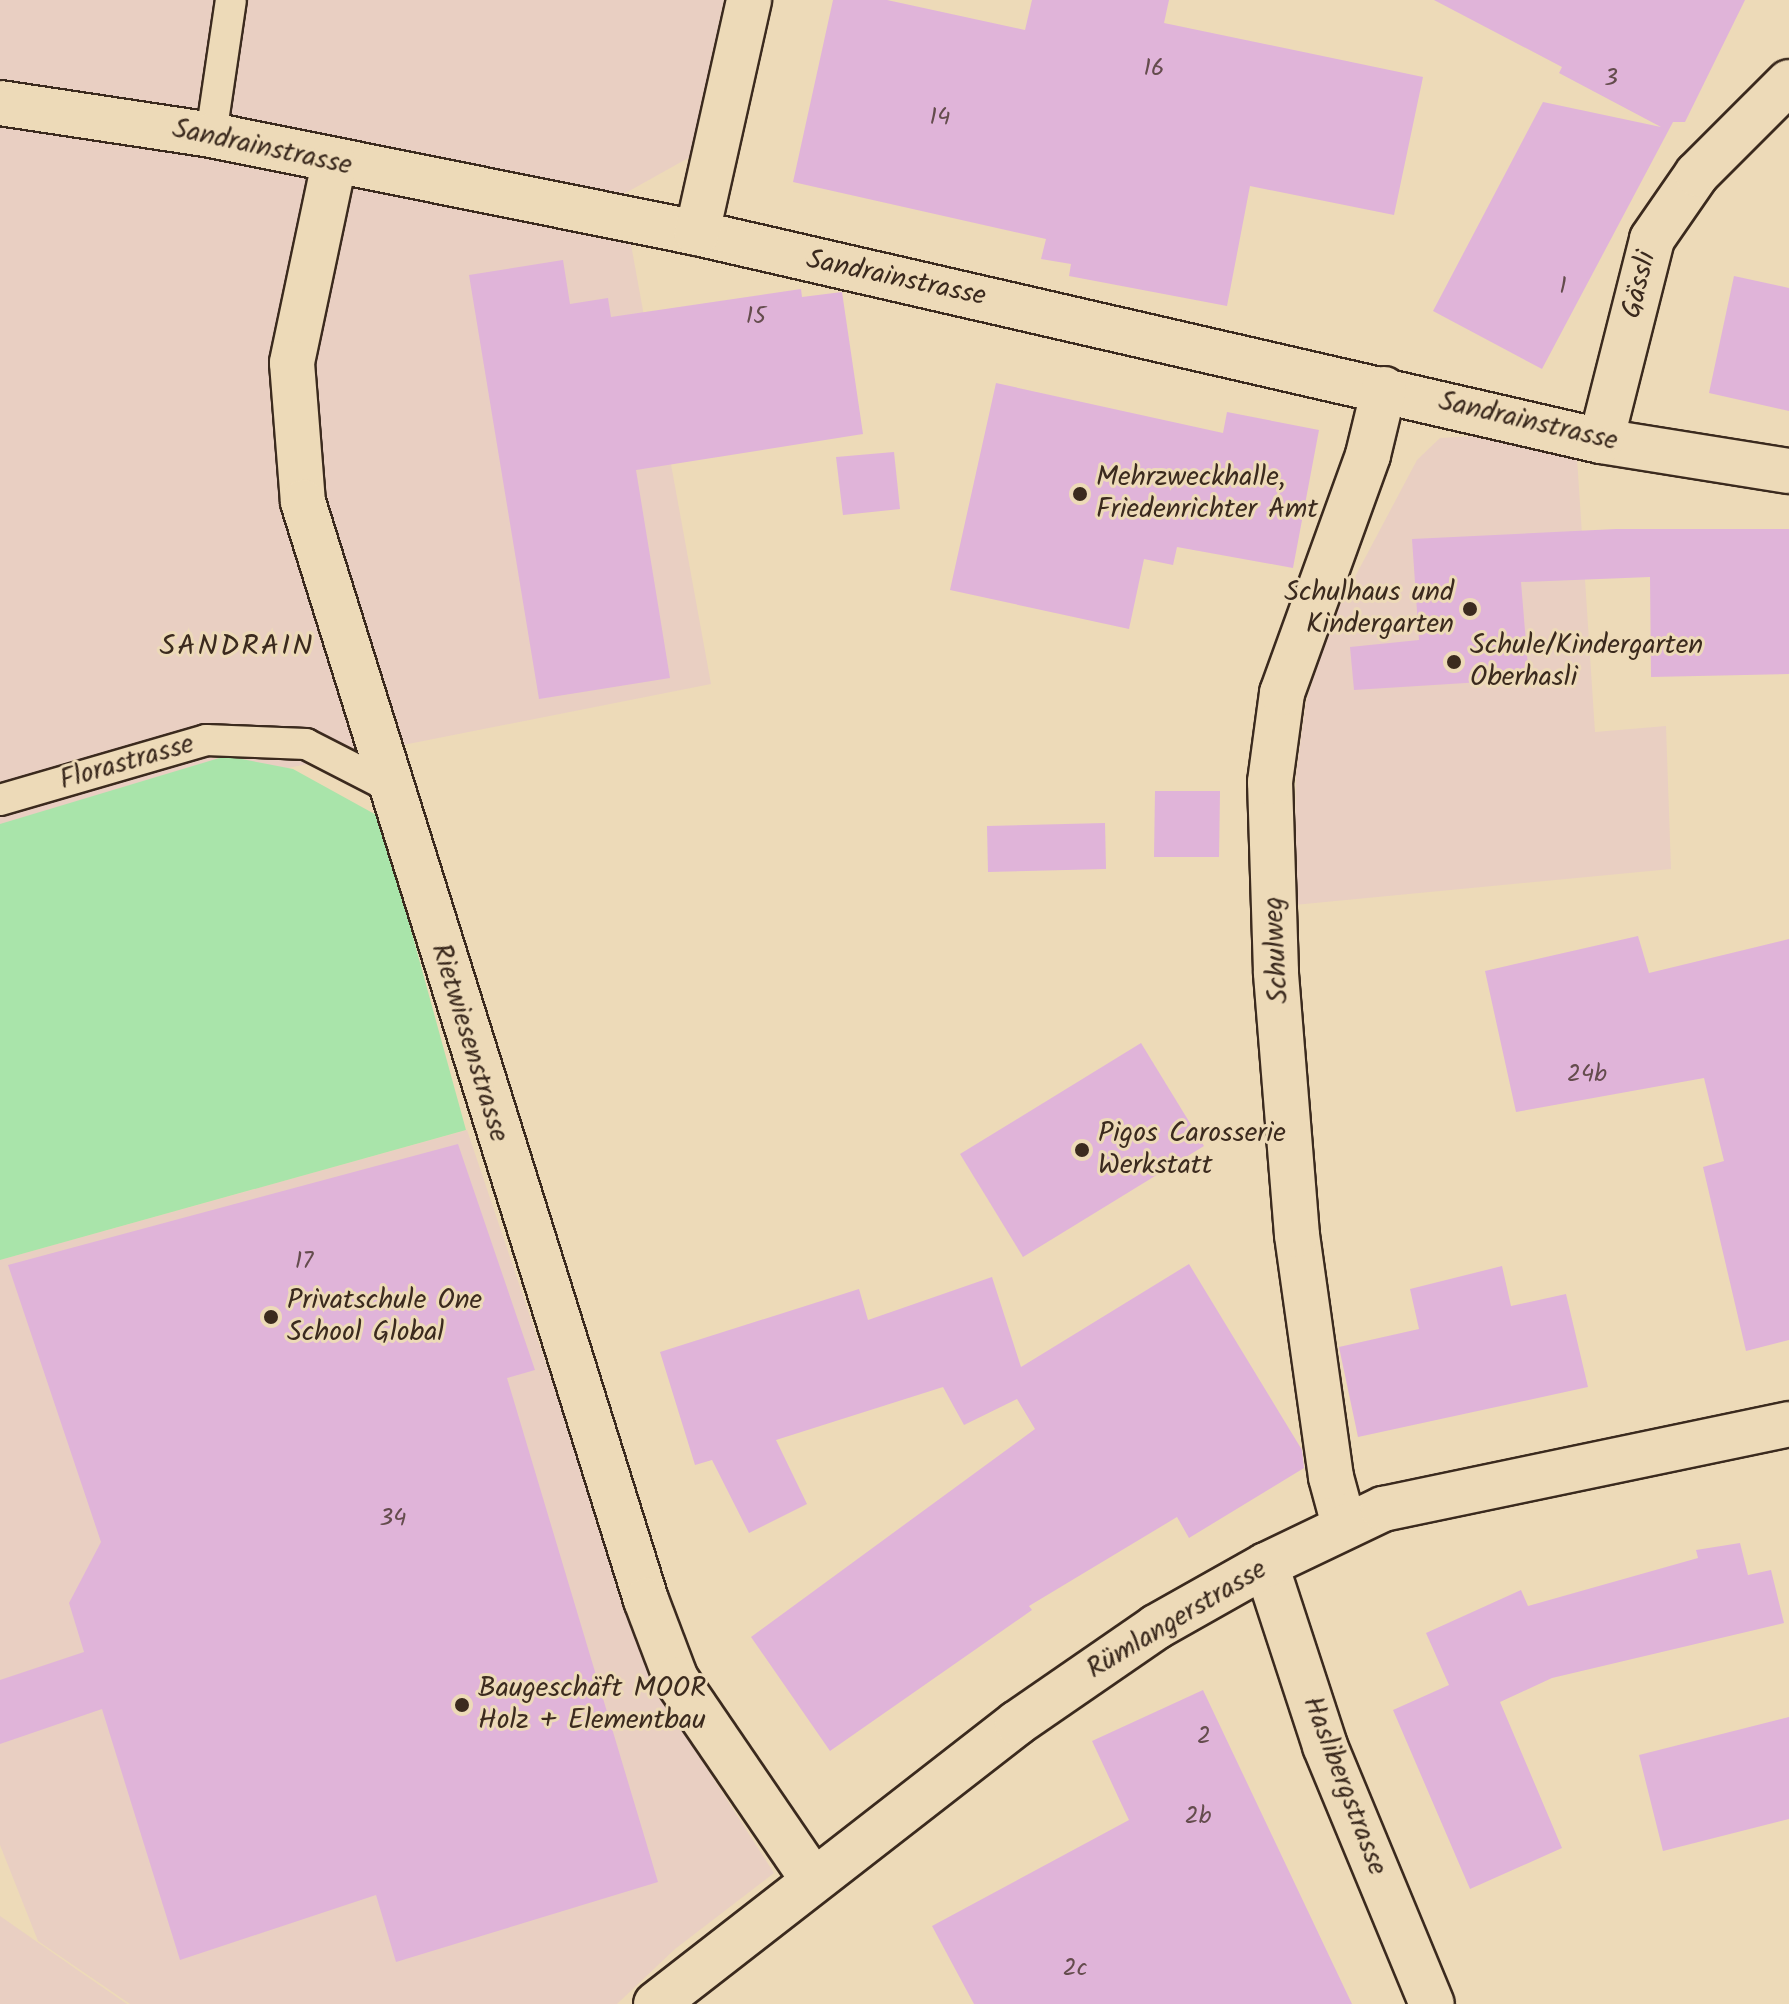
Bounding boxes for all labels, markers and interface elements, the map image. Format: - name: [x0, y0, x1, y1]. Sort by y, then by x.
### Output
- house number: 16: [1144, 55, 1164, 83]
- house number: 3: [1604, 65, 1618, 93]
- house number: 14: [930, 104, 950, 132]
- street label: Sandrainstrasse: [169, 113, 355, 183]
- street label: Sandrainstrasse: [803, 244, 989, 314]
- street label: Gässli: [1616, 248, 1664, 322]
- house number: 1: [1559, 273, 1567, 301]
- house number: 15: [746, 303, 766, 331]
- street label: Sandrainstrasse: [1435, 385, 1621, 459]
- place label: Mehrzweckhalle, Friedenrichter Amt: [1096, 461, 1318, 527]
- marker: Mehrzweckhalle, Friedenrichter Amt: [1071, 485, 1089, 503]
- place label: Schulhaus und Kindergarten: [1284, 576, 1454, 642]
- marker: Schulhaus und Kindergarten: [1461, 600, 1479, 618]
- district label: SANDRAIN: [159, 629, 315, 665]
- place label: Schule/Kindergarten Oberhasli: [1470, 629, 1703, 695]
- marker: Schule/Kindergarten Oberhasli: [1445, 653, 1463, 671]
- street label: Florastrasse: [56, 728, 198, 798]
- street label: Schulweg: [1257, 895, 1297, 1005]
- street label: Rietwiesenstrasse: [423, 940, 515, 1146]
- house number: 24b: [1567, 1061, 1607, 1089]
- place label: Pigos Carosserie Werkstatt: [1098, 1117, 1286, 1183]
- marker: Pigos Carosserie Werkstatt: [1073, 1141, 1091, 1159]
- house number: 17: [295, 1248, 313, 1276]
- place label: Privatschule One School Global: [287, 1284, 482, 1350]
- marker: Privatschule One School Global: [262, 1308, 280, 1326]
- house number: 34: [380, 1505, 406, 1533]
- street label: Rümlangerstrasse: [1081, 1553, 1273, 1687]
- place label: Baugeschäft MOOR Holz + Elementbau: [478, 1672, 706, 1738]
- street label: Haslibergstrasse: [1294, 1692, 1394, 1880]
- marker: Baugeschäft MOOR Holz + Elementbau: [453, 1696, 471, 1714]
- house number: 2: [1197, 1723, 1211, 1751]
- house number: 2b: [1185, 1803, 1211, 1831]
- house number: 2c: [1063, 1955, 1087, 1983]

